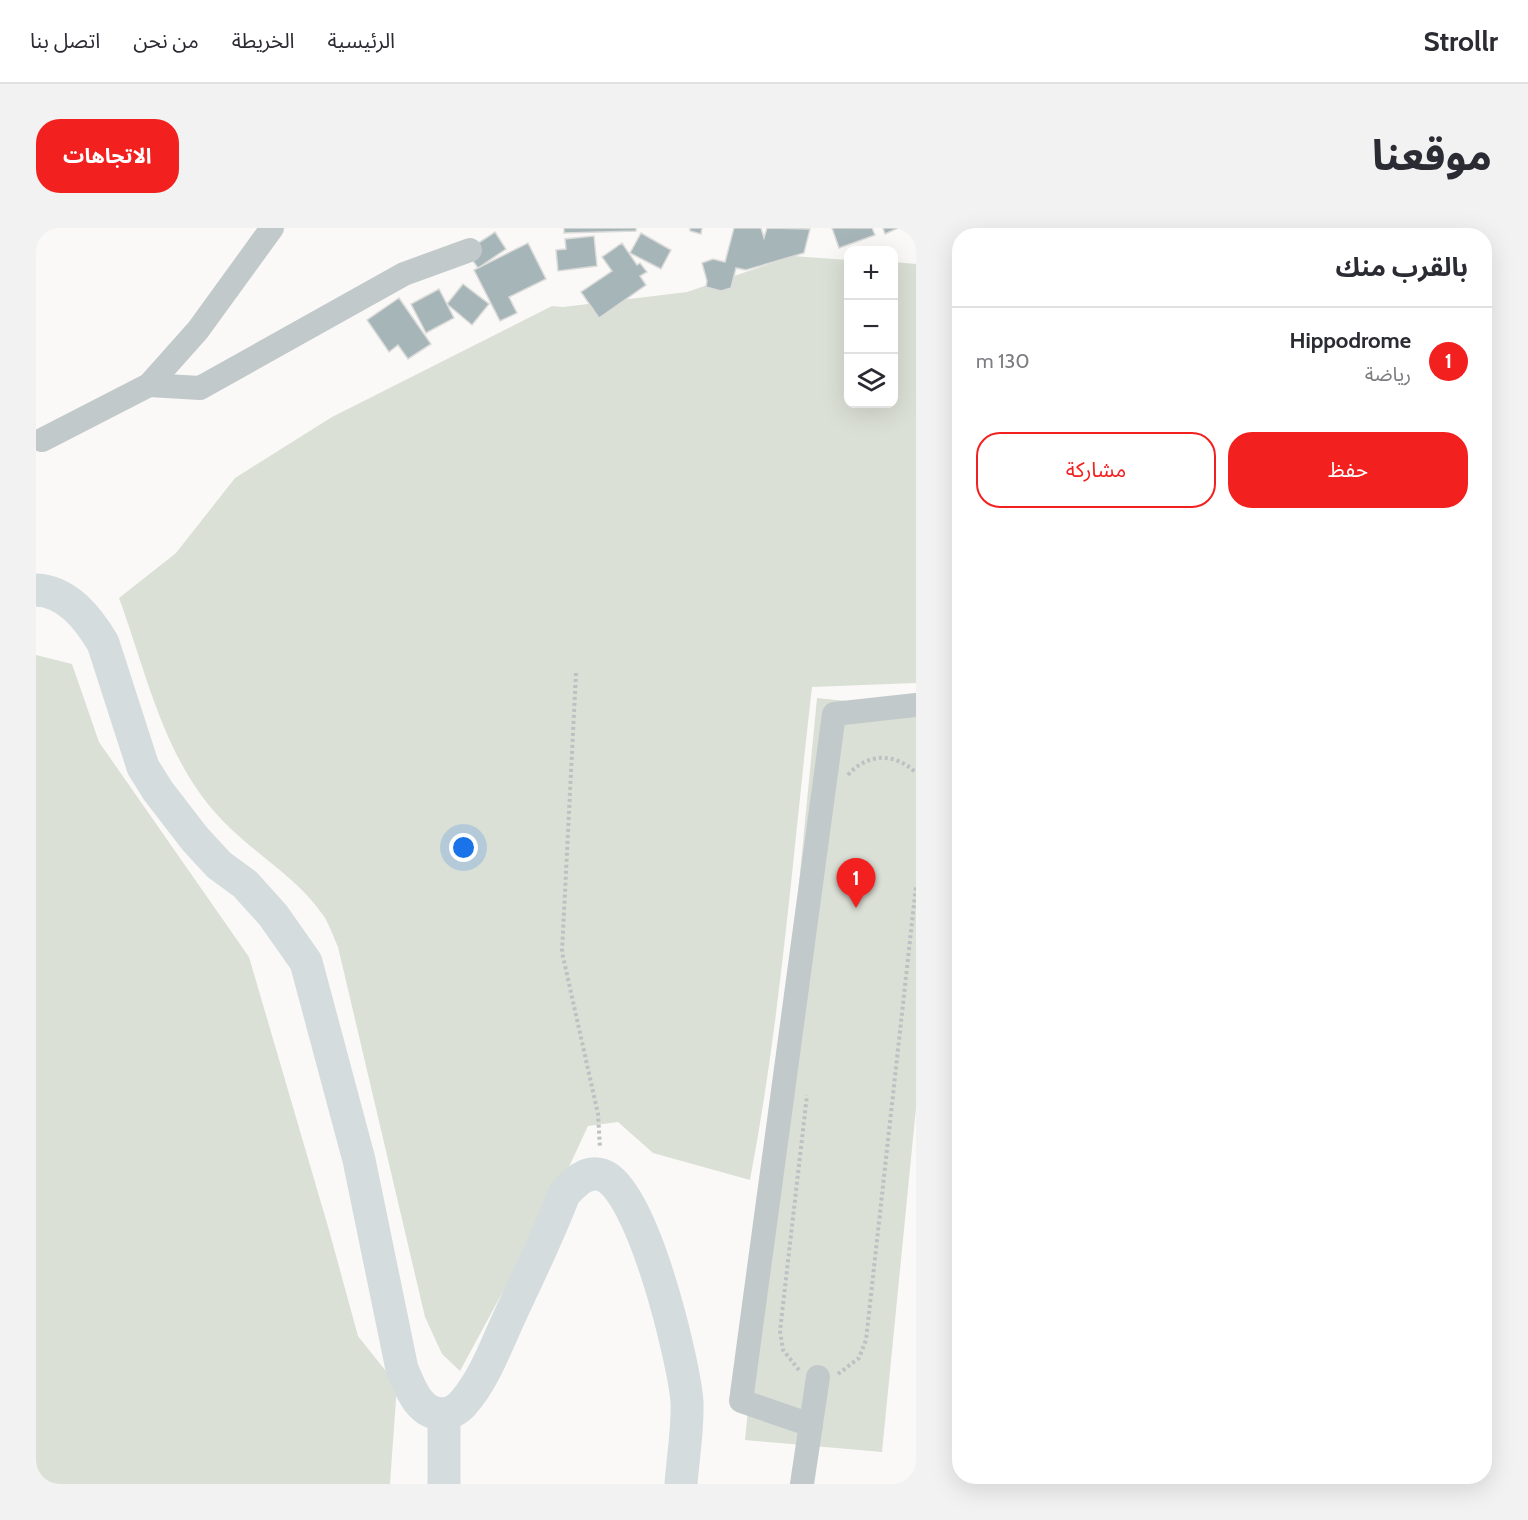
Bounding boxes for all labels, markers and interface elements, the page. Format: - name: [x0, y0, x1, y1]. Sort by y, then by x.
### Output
- text: Strollr: [1424, 24, 1498, 58]
- text: اتصل بنا: [30, 28, 100, 53]
- text: من نحن: [133, 28, 199, 53]
- text: الخريطة: [232, 28, 295, 53]
- text: الرئيسية: [328, 28, 395, 53]
- button: الاتجاهات: [36, 119, 179, 193]
- text: موقعنا: [1372, 129, 1492, 181]
- map controls: [844, 246, 898, 408]
- button: +: [844, 246, 898, 300]
- text: بالقرب منك: [1335, 251, 1468, 283]
- button: −: [844, 300, 898, 354]
- text: Hippodrome: [1290, 327, 1411, 354]
- text: 130 m: [976, 349, 1029, 373]
- text: 1: [1445, 349, 1452, 373]
- button: layers: [844, 354, 898, 408]
- text: رياضة: [1365, 362, 1411, 386]
- button: مشاركة: [976, 432, 1216, 508]
- button: حفظ: [1228, 432, 1468, 508]
- your location: [449, 833, 478, 862]
- pin: 1: [836, 858, 876, 908]

